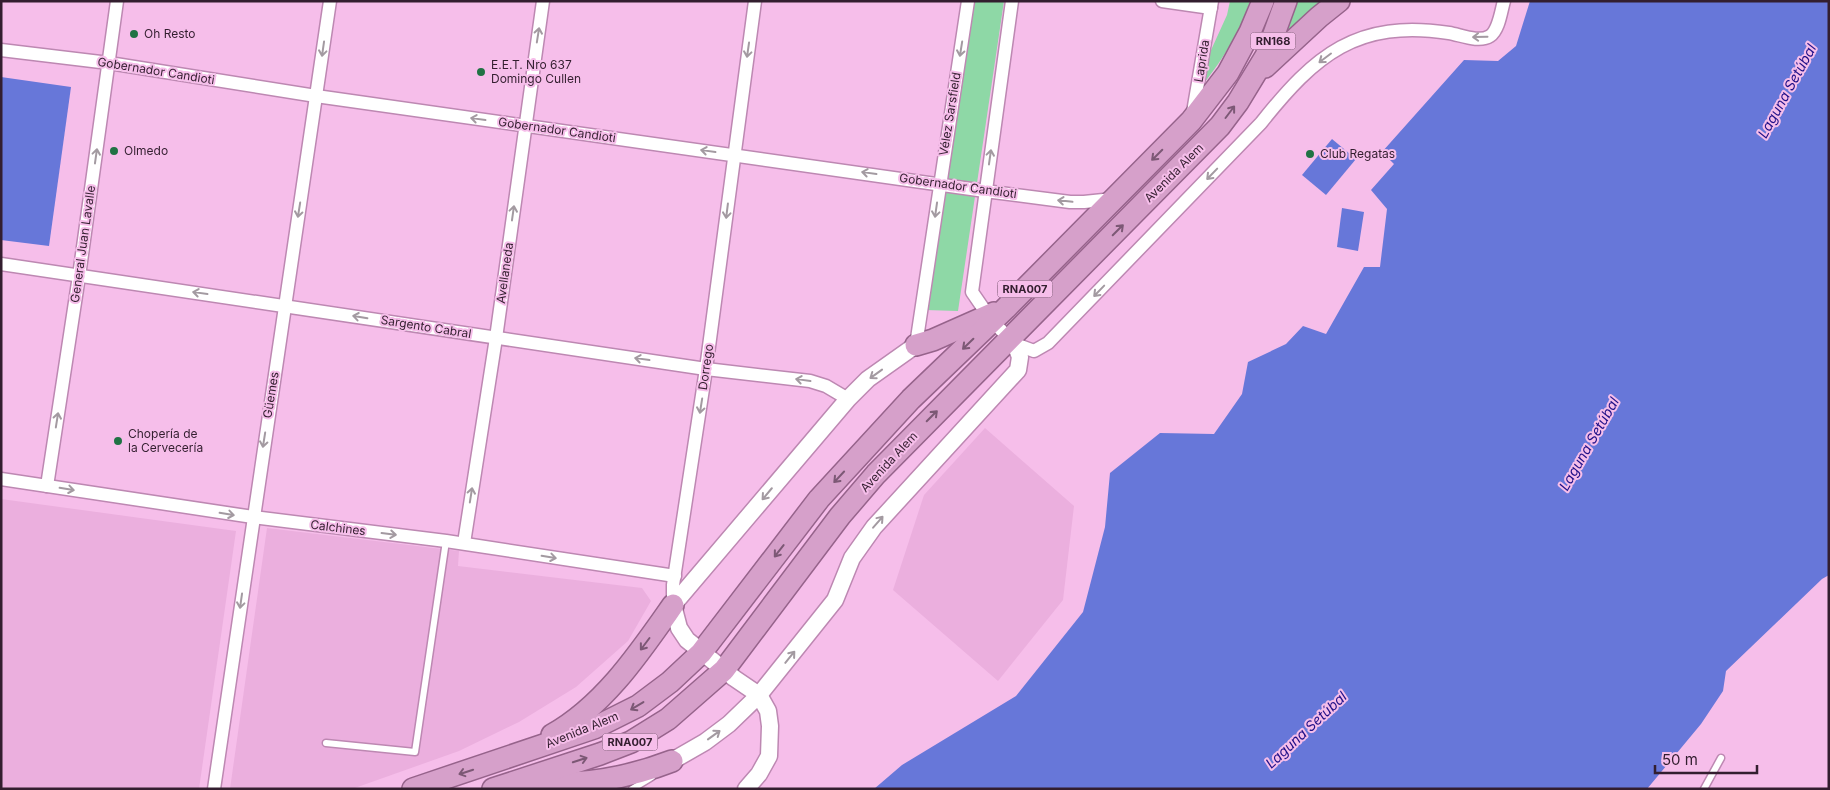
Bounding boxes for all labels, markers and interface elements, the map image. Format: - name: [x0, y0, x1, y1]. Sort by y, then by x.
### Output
- place label: Oh Resto: [144, 26, 196, 41]
- one-way arrow: [534, 27, 544, 43]
- marker: Oh Resto: [128, 28, 140, 40]
- road number: RN168: [1250, 32, 1296, 49]
- one-way arrow: [1472, 32, 1488, 42]
- street label: Laprida: [1191, 39, 1212, 83]
- water label: Laguna Setúbal: [1754, 40, 1820, 141]
- one-way arrow: [318, 41, 328, 57]
- one-way arrow: [743, 41, 753, 57]
- one-way arrow: [955, 41, 965, 57]
- one-way arrow: [1318, 53, 1332, 63]
- street label: Gobernador Candioti: [96, 54, 216, 87]
- place label: E.E.T. Nro 637 Domingo Cullen: [491, 57, 581, 86]
- marker: E.E.T. Nro 637 Domingo Cullen: [475, 66, 487, 78]
- street label: Vélez Sarsfield: [936, 71, 964, 157]
- one-way arrow: [1225, 106, 1236, 119]
- one-way arrow: [470, 113, 486, 123]
- street label: Gobernador Candioti: [497, 114, 617, 145]
- street label: Avenida Alem: [1141, 140, 1206, 205]
- place label: Olmedo: [124, 143, 168, 158]
- marker: Olmedo: [108, 145, 120, 157]
- one-way arrow: [701, 146, 717, 156]
- place label: Club Regatas: [1320, 146, 1395, 161]
- one-way arrow: [91, 148, 101, 164]
- marker: Club Regatas: [1304, 148, 1316, 160]
- one-way arrow: [985, 149, 995, 165]
- one-way arrow: [1151, 149, 1163, 162]
- one-way arrow: [862, 168, 878, 178]
- one-way arrow: [1205, 168, 1218, 180]
- street label: Gobernador Candioti: [898, 170, 1018, 201]
- street label: General Juan Lavalle: [67, 184, 98, 304]
- one-way arrow: [1057, 196, 1073, 206]
- one-way arrow: [293, 202, 303, 218]
- one-way arrow: [722, 202, 732, 218]
- one-way arrow: [930, 202, 940, 218]
- one-way arrow: [508, 206, 518, 222]
- one-way arrow: [1112, 223, 1124, 236]
- street label: Avellaneda: [493, 241, 516, 305]
- road number: RNA007: [998, 280, 1052, 298]
- one-way arrow: [1093, 284, 1105, 297]
- one-way arrow: [192, 288, 208, 298]
- one-way arrow: [353, 312, 369, 322]
- street label: Sargento Cabral: [380, 312, 472, 341]
- one-way arrow: [961, 338, 974, 350]
- street label: Dorrego: [695, 343, 716, 391]
- one-way arrow: [635, 354, 651, 364]
- one-way arrow: [870, 368, 883, 379]
- street label: Güemes: [259, 371, 282, 419]
- one-way arrow: [796, 375, 812, 385]
- water label: Laguna Setúbal: [1555, 394, 1622, 493]
- one-way arrow: [695, 398, 705, 414]
- one-way arrow: [926, 411, 938, 423]
- one-way arrow: [52, 413, 62, 429]
- place label: Chopería de la Cervecería: [128, 426, 203, 455]
- street label: Avenida Alem: [857, 428, 920, 495]
- one-way arrow: [259, 432, 269, 448]
- marker: Chopería de la Cervecería: [112, 435, 124, 447]
- one-way arrow: [833, 471, 845, 484]
- one-way arrow: [58, 484, 74, 494]
- one-way arrow: [762, 487, 773, 500]
- one-way arrow: [467, 488, 477, 504]
- one-way arrow: [219, 509, 235, 519]
- one-way arrow: [872, 516, 884, 529]
- street label: Calchines: [310, 517, 367, 538]
- one-way arrow: [380, 529, 396, 539]
- one-way arrow: [774, 544, 784, 558]
- one-way arrow: [541, 552, 557, 562]
- one-way arrow: [235, 593, 245, 609]
- one-way arrow: [640, 637, 650, 651]
- one-way arrow: [784, 651, 795, 664]
- water label: Laguna Setúbal: [1262, 687, 1350, 772]
- one-way arrow: [630, 702, 644, 712]
- street label: Avenida Alem: [543, 708, 620, 751]
- one-way arrow: [707, 730, 720, 741]
- road number: RNA007: [602, 734, 658, 750]
- scale bar: [1655, 742, 1758, 774]
- text: 50 m: [1662, 750, 1698, 769]
- one-way arrow: [572, 755, 588, 765]
- one-way arrow: [458, 767, 474, 777]

